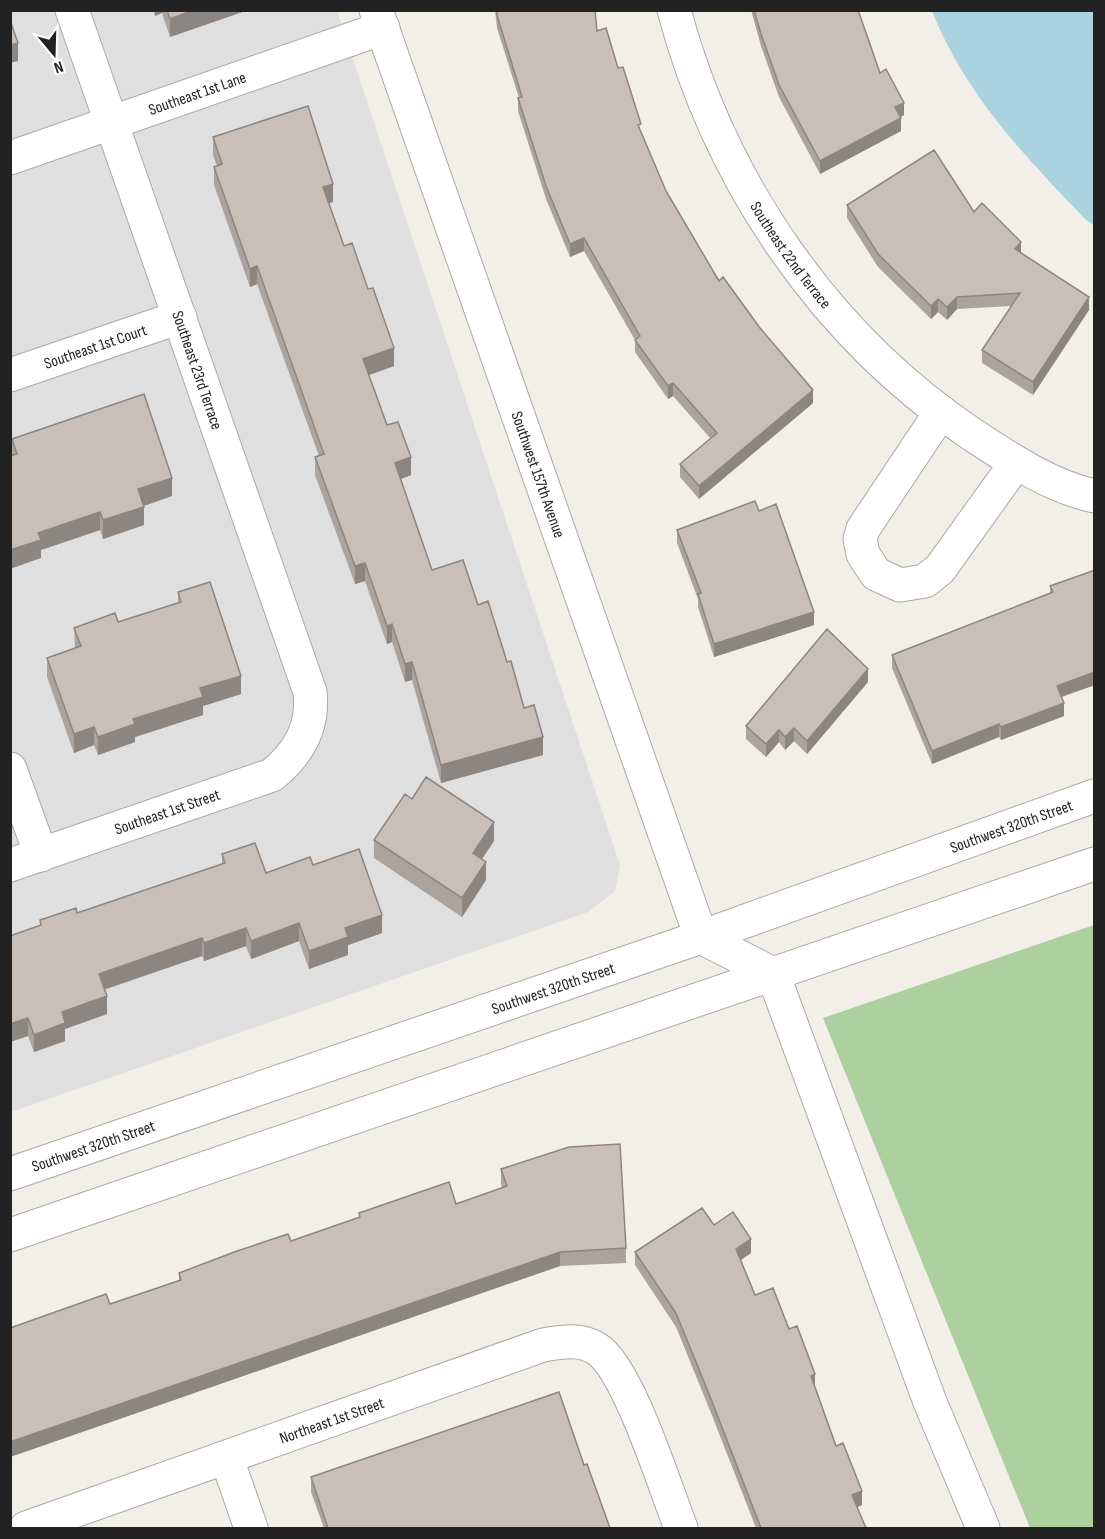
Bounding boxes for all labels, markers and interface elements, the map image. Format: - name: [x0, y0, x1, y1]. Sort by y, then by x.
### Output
- north arrow: [24, 24, 84, 84]
- text: N: [51, 56, 66, 77]
- street label: Southeast 1st Lane: [146, 69, 249, 120]
- street label: Southeast 22nd Terrace: [745, 199, 835, 313]
- street label: Southeast 23rd Terrace: [167, 309, 226, 432]
- street label: Southeast 1st Court: [42, 321, 150, 374]
- street label: Southwest 157th Avenue: [506, 409, 568, 540]
- street label: Southeast 1st Street: [112, 786, 223, 839]
- street label: Southwest 320th Street: [948, 796, 1076, 858]
- street label: Southwest 320th Street: [489, 959, 618, 1019]
- street label: Southwest 320th Street: [30, 1117, 158, 1177]
- street label: Northeast 1st Street: [277, 1394, 387, 1449]

